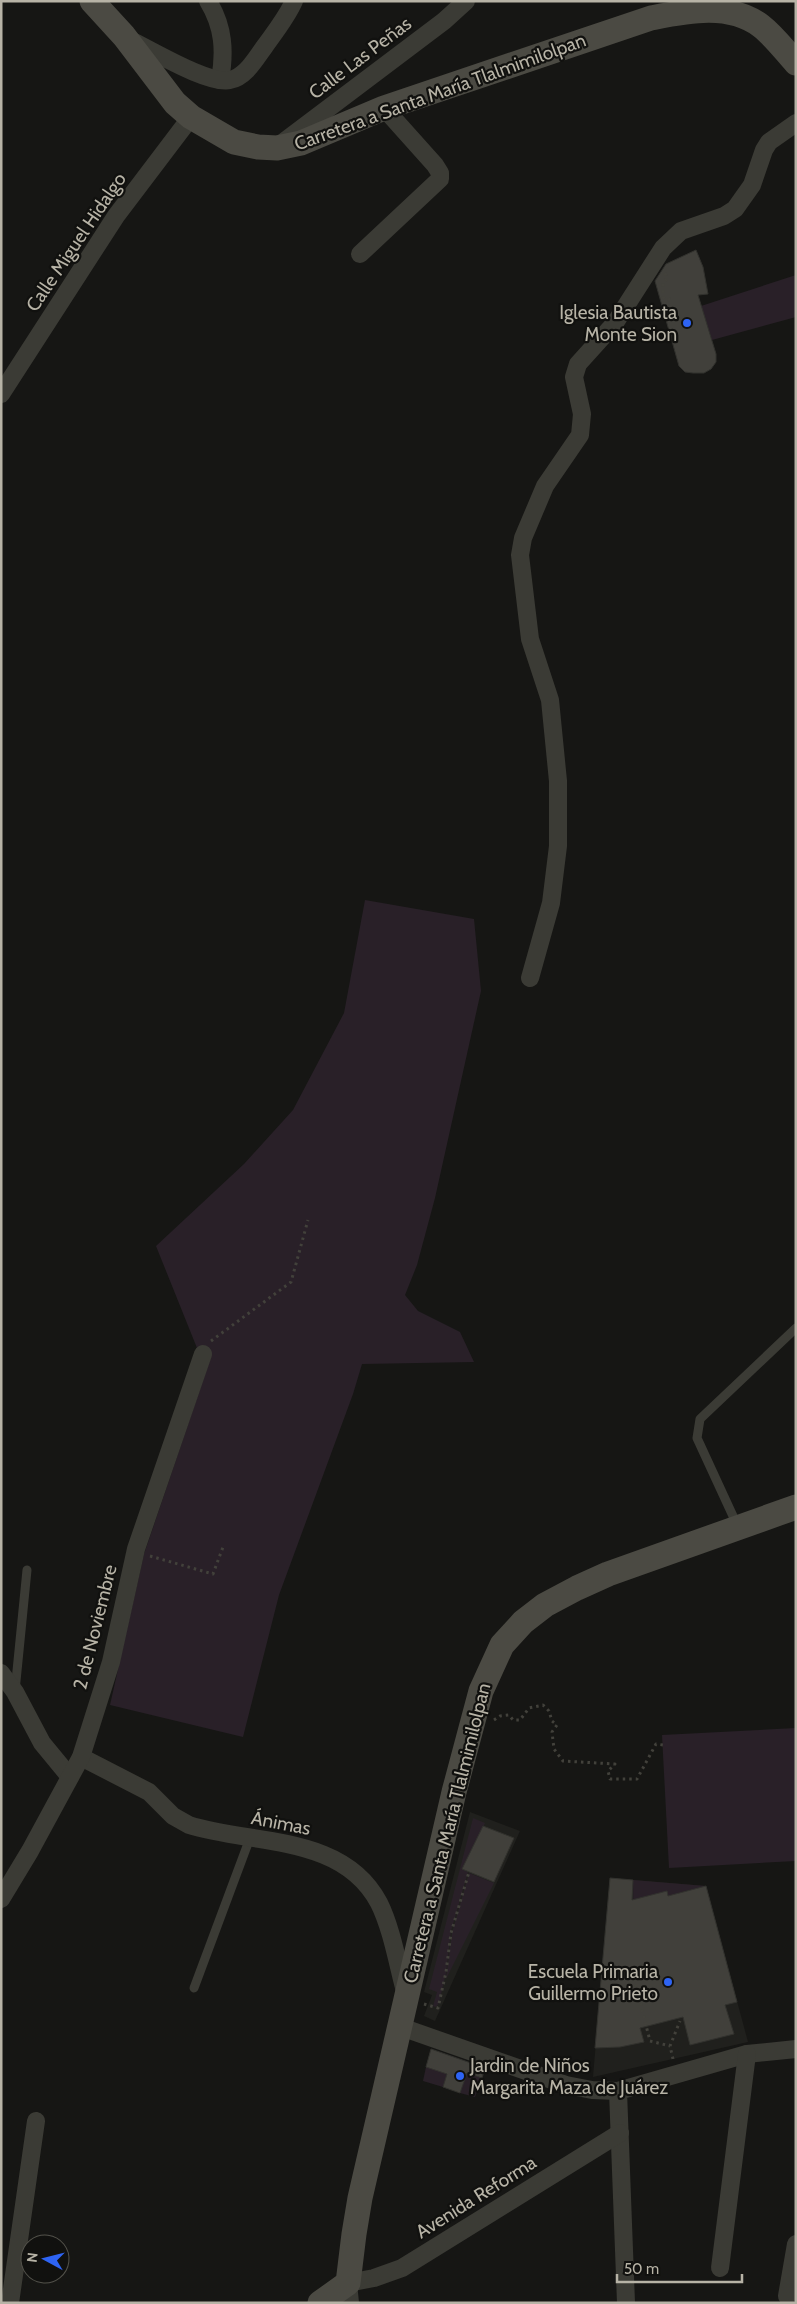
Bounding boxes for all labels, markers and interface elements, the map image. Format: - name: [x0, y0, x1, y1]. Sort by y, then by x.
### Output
- street label: Calle Las Peñas: [304, 12, 416, 104]
- street label: Carretera a Santa María Tlalmimilolpan: [291, 28, 589, 156]
- street label: Calle Miguel Hidalgo: [21, 168, 131, 316]
- place label: Iglesia Bautista Monte Sion: [559, 301, 677, 346]
- marker: Iglesia Bautista Monte Sion: [681, 317, 693, 329]
- street label: 2 de Noviembre: [68, 1562, 122, 1692]
- street label: Carretera a Santa María Tlalmimilolpan: [399, 1681, 495, 1985]
- street label: Ánimas: [249, 1805, 313, 1840]
- place label: Escuela Primaria Guillermo Prieto: [528, 1960, 658, 2005]
- marker: Escuela Primaria Guillermo Prieto: [662, 1976, 674, 1988]
- place label: Jardin de Niños Margarita Maza de Juárez: [469, 2054, 668, 2099]
- marker: Jardin de Niños Margarita Maza de Juárez: [454, 2070, 466, 2082]
- street label: Avenida Reforma: [412, 2151, 540, 2243]
- north arrow: [20, 2234, 70, 2284]
- text: N: [23, 2251, 42, 2263]
- scale bar: [617, 2252, 742, 2284]
- text: 50 m: [624, 2260, 659, 2278]

